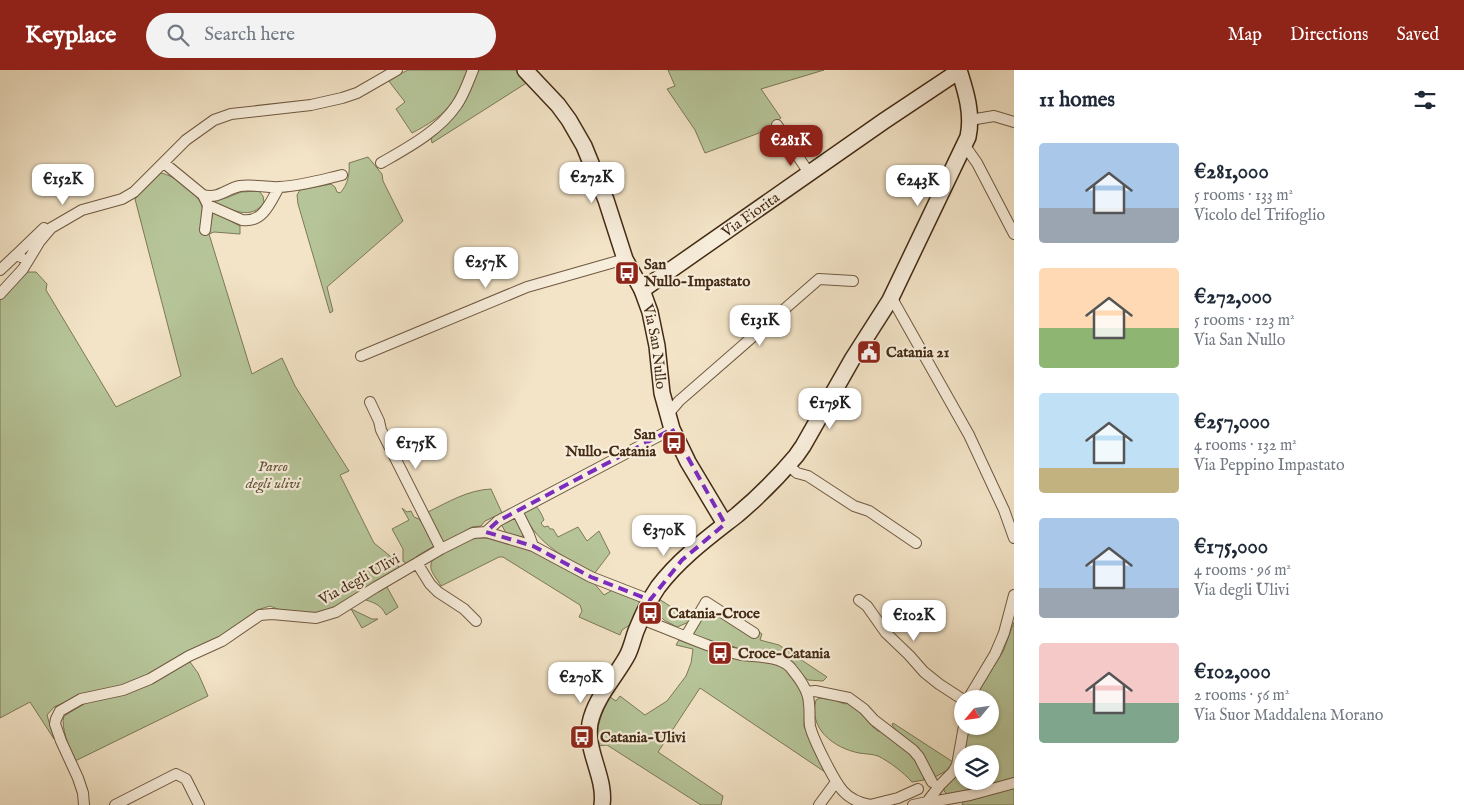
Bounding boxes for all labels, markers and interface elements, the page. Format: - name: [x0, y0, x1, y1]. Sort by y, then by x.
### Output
- search box: [146, 13, 496, 58]
- text: Keyplace: [25, 20, 116, 51]
- icon: search: [164, 21, 192, 49]
- text: Search here: [204, 23, 295, 47]
- text: Map: [1228, 24, 1262, 47]
- text: Directions: [1290, 24, 1368, 47]
- text: Saved: [1396, 24, 1439, 47]
- icon: filters: [1411, 86, 1439, 114]
- text: 11 homes: [1039, 87, 1115, 114]
- pin: €281K: [756, 124, 826, 167]
- text: €281K: [771, 131, 811, 151]
- text: €281,000: [1194, 159, 1269, 186]
- pin: €272K: [557, 162, 627, 204]
- icon: home: [1079, 163, 1139, 223]
- pin: €152K: [28, 164, 98, 206]
- pin: €243K: [883, 164, 953, 207]
- text: €272K: [570, 168, 614, 188]
- text: €152K: [43, 170, 83, 190]
- text: €243K: [897, 171, 939, 191]
- text: 5 rooms · 133 m²: [1194, 186, 1293, 206]
- street label: Via Fiorita: [717, 188, 784, 242]
- text: Vicolo del Trifoglio: [1194, 206, 1325, 226]
- pin: €257K: [451, 246, 521, 289]
- text: €257K: [465, 253, 507, 273]
- place label: San Nullo-Impastato: [643, 255, 750, 291]
- bus stop icon: San Nullo-Impastato: [614, 260, 640, 286]
- text: €272,000: [1194, 284, 1272, 311]
- icon: home: [1079, 288, 1139, 348]
- street label: Via San Nullo: [638, 301, 671, 390]
- pin: €131K: [725, 304, 795, 347]
- text: €131K: [741, 311, 779, 331]
- text: 5 rooms · 123 m²: [1194, 311, 1295, 331]
- text: Via San Nullo: [1194, 331, 1285, 351]
- public building icon: Catania 21: [856, 339, 882, 365]
- place label: Catania 21: [886, 343, 950, 362]
- pin: €179K: [795, 388, 865, 430]
- text: €179K: [809, 394, 851, 414]
- text: €257,000: [1194, 409, 1270, 436]
- icon: home: [1079, 413, 1139, 473]
- place label: San Nullo-Catania: [564, 425, 657, 461]
- pin: €175K: [381, 428, 451, 470]
- bus stop icon: San Nullo-Catania: [661, 430, 687, 456]
- text: €175K: [396, 434, 436, 454]
- text: 4 rooms · 132 m²: [1194, 436, 1297, 456]
- text: Via Peppino Impastato: [1194, 456, 1345, 476]
- park label: Parco degli ulivi: [245, 457, 302, 494]
- pin: €370K: [629, 514, 699, 557]
- text: €370K: [643, 521, 685, 541]
- text: €175,000: [1194, 534, 1268, 561]
- icon: home: [1079, 538, 1139, 598]
- street label: Via degli Ulivi: [315, 549, 403, 610]
- text: 4 rooms · 96 m²: [1194, 561, 1291, 581]
- text: Via degli Ulivi: [1194, 581, 1289, 601]
- bus stop icon: Catania-Croce: [637, 600, 663, 626]
- pin: €102K: [879, 600, 949, 642]
- place label: Catania-Croce: [668, 604, 760, 623]
- text: €102K: [893, 606, 935, 626]
- bus stop icon: Croce-Catania: [707, 640, 733, 666]
- place label: Croce-Catania: [738, 644, 830, 663]
- text: €102,000: [1194, 659, 1271, 686]
- pin: €270K: [546, 662, 616, 704]
- icon: home: [1079, 663, 1139, 723]
- text: €270K: [559, 668, 603, 688]
- text: 2 rooms · 56 m²: [1194, 686, 1289, 706]
- north arrow: [954, 690, 999, 735]
- map controls: [954, 690, 999, 790]
- text: Via Suor Maddalena Morano: [1194, 706, 1383, 726]
- bus stop icon: Catania-Ulivi: [569, 724, 595, 750]
- place label: Catania-Ulivi: [600, 728, 686, 747]
- button: layers: [954, 745, 999, 790]

